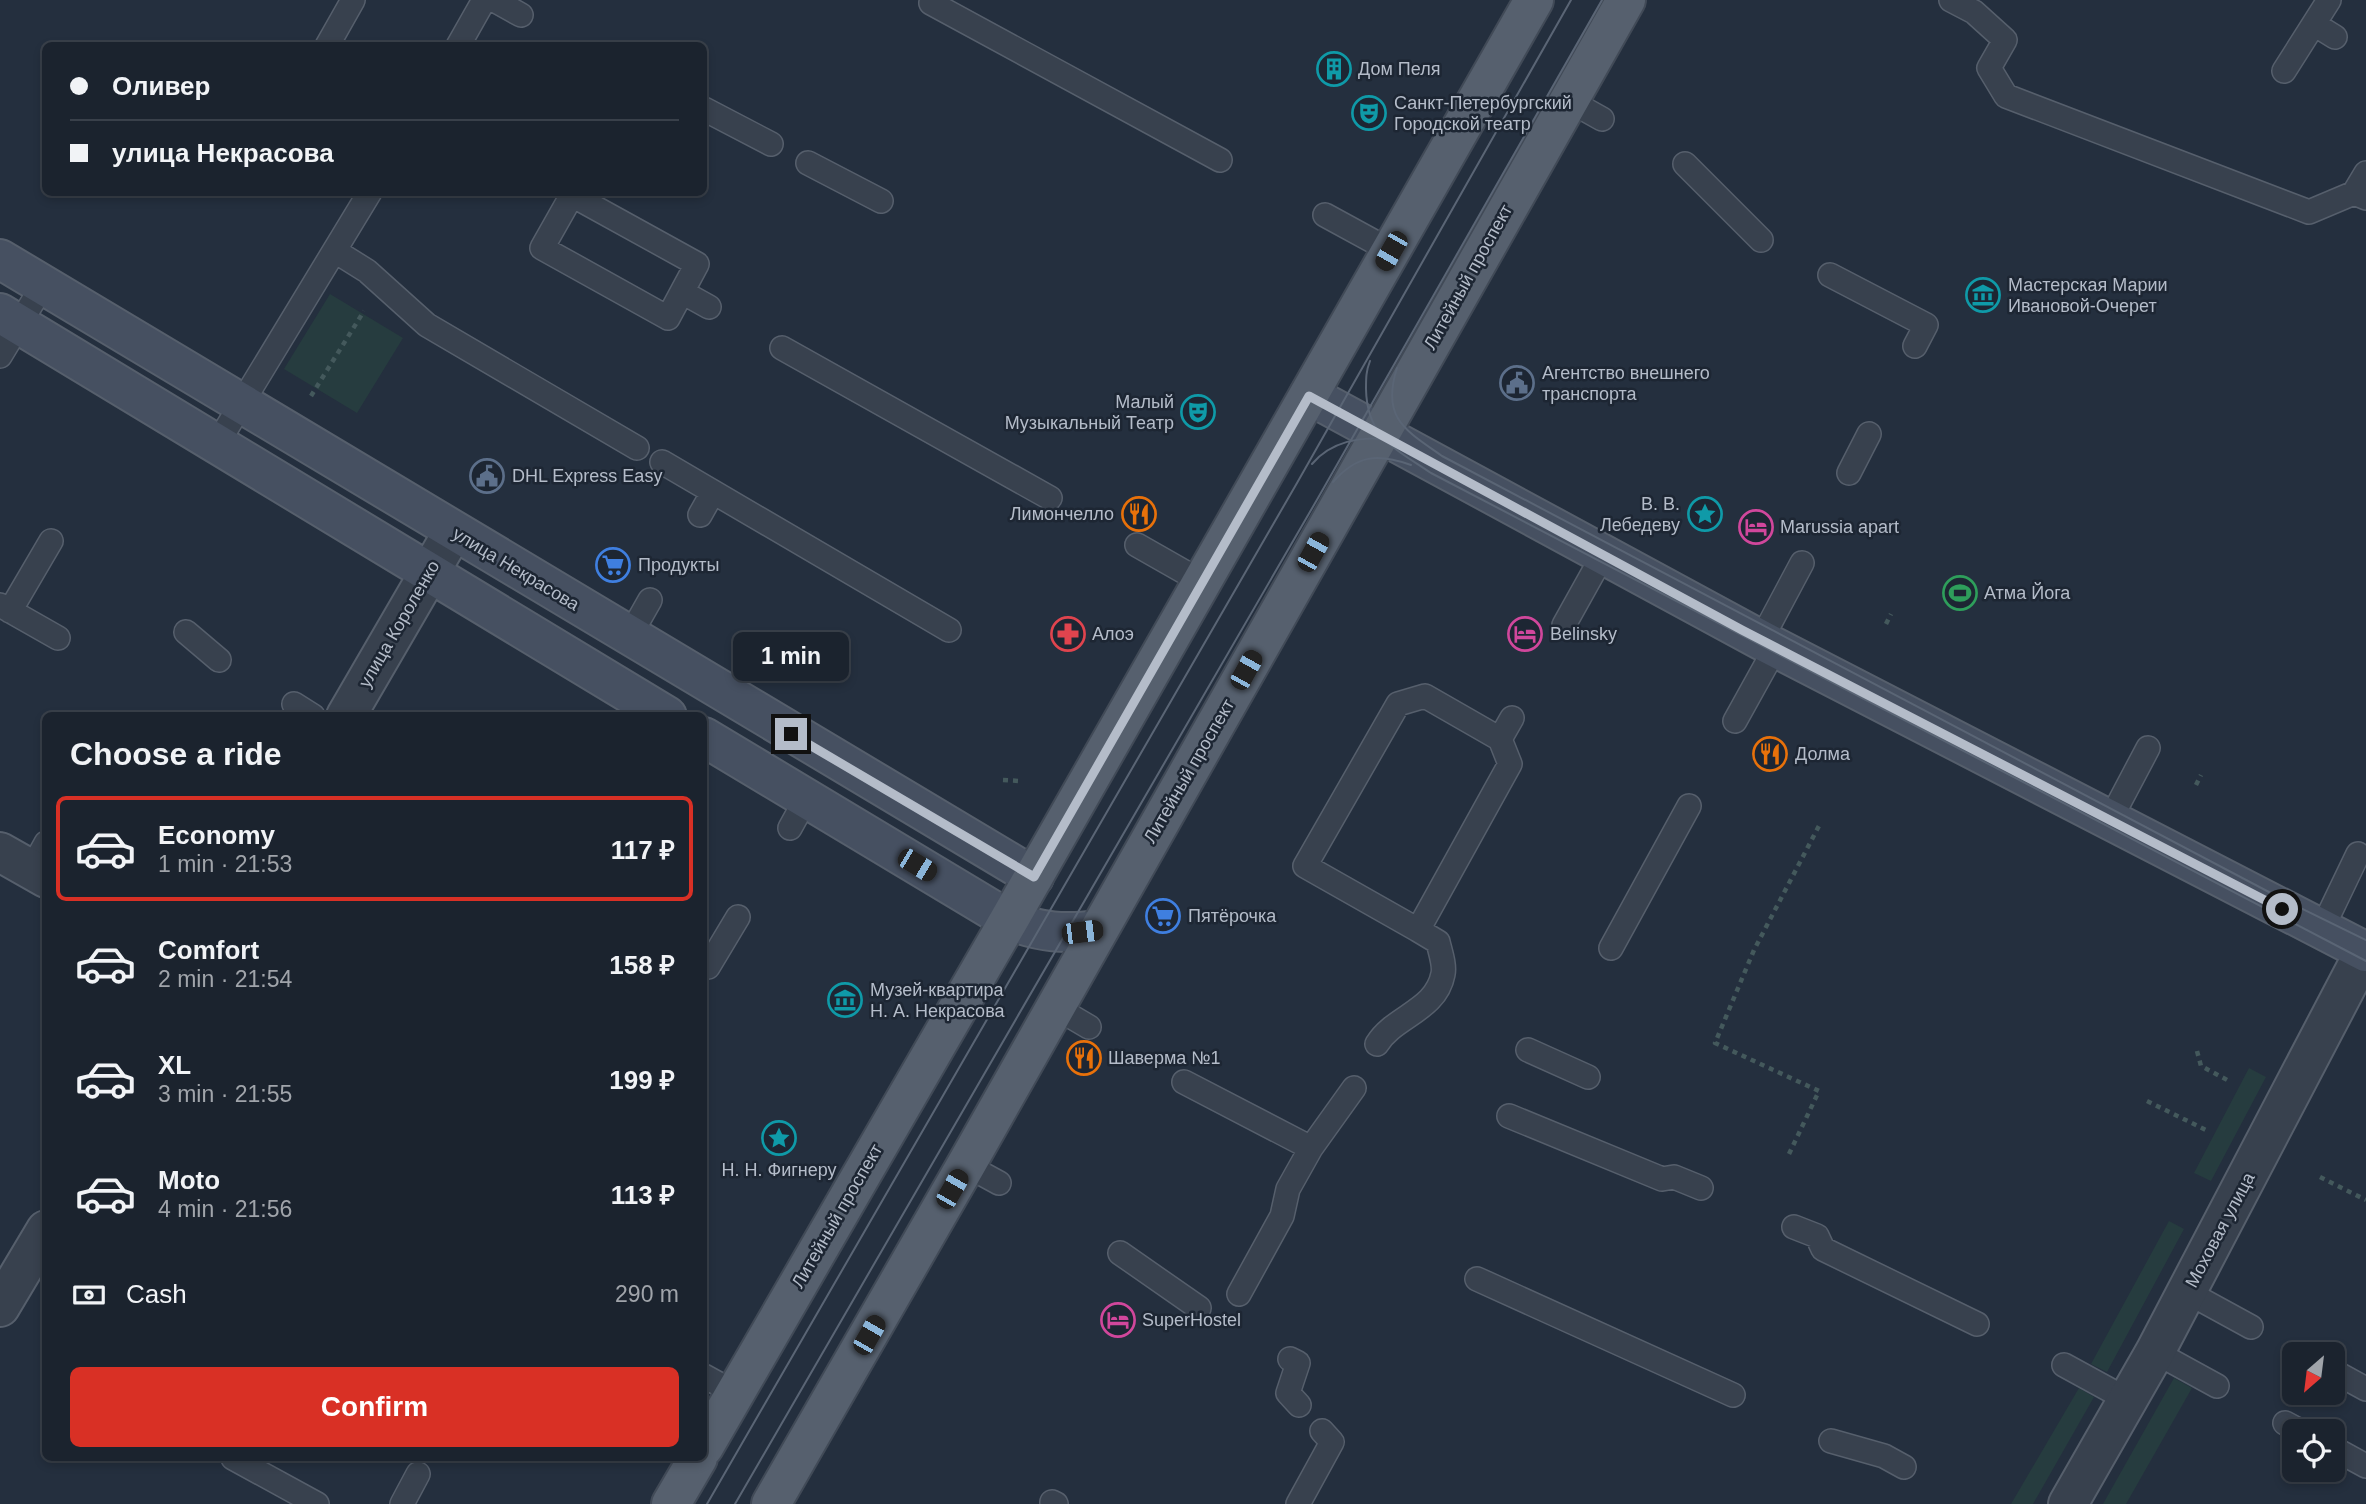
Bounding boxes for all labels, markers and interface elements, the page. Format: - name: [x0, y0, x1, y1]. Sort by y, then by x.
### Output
- building icon: Дом Пеля: [1315, 50, 1353, 88]
- place label: Дом Пеля: [1358, 59, 1440, 79]
- text: Оливер: [112, 71, 210, 101]
- place label: Санкт-Петербургский Городской театр: [1394, 93, 1572, 134]
- theatre icon: Санкт-Петербургский Городской театр: [1350, 94, 1388, 132]
- text: улица Некрасова: [112, 138, 334, 168]
- street label: Литейный проспект: [1420, 201, 1516, 353]
- car: [1372, 228, 1411, 274]
- place label: Мастерская Марии Ивановой-Очерет: [2008, 275, 2168, 316]
- museum icon: Мастерская Марии Ивановой-Очерет: [1964, 276, 2002, 314]
- place label: Агентство внешнего транспорта: [1542, 363, 1710, 404]
- public building icon: Агентство внешнего транспорта: [1498, 364, 1536, 402]
- place label: Малый Музыкальный Театр: [1005, 392, 1174, 433]
- theatre icon: Малый Музыкальный Театр: [1179, 393, 1217, 431]
- public building icon: DHL Express Easy: [468, 457, 506, 495]
- place label: DHL Express Easy: [512, 466, 662, 486]
- place label: В. В. Лебедеву: [1600, 494, 1680, 535]
- restaurant icon: Лимончелло: [1120, 495, 1158, 533]
- place icon: В. В. Лебедеву: [1686, 495, 1724, 533]
- place label: Лимончелло: [1010, 504, 1114, 524]
- hotel icon: Marussia apart: [1737, 508, 1775, 546]
- place label: Marussia apart: [1780, 517, 1899, 537]
- street label: улица Некрасова: [449, 523, 584, 615]
- car: [1294, 529, 1333, 575]
- supermarket icon: Продукты: [594, 546, 632, 584]
- place label: Продукты: [638, 555, 719, 575]
- street label: улица Короленко: [355, 557, 443, 691]
- sports icon: Атма Йога: [1941, 574, 1979, 612]
- place label: Атма Йога: [1984, 582, 2071, 603]
- pharmacy icon: Алоэ: [1049, 615, 1087, 653]
- hotel icon: Belinsky: [1506, 615, 1544, 653]
- place label: Алоэ: [1092, 624, 1134, 644]
- place label: Belinsky: [1550, 624, 1617, 644]
- callout: 1 min: [733, 632, 849, 682]
- text: 1 min: [761, 643, 821, 669]
- car: [1227, 647, 1266, 693]
- street label: Литейный проспект: [1140, 696, 1238, 846]
- route end: [775, 718, 807, 750]
- restaurant icon: Долма: [1751, 735, 1789, 773]
- text: Choose a ride: [70, 736, 282, 772]
- place label: Долма: [1795, 744, 1851, 764]
- icon: car: [74, 817, 137, 880]
- text: Economy: [158, 820, 275, 850]
- text: 117 ₽: [611, 835, 675, 865]
- car: [894, 845, 941, 885]
- text: 1 min · 21:53: [158, 851, 292, 877]
- route start: [2266, 893, 2298, 925]
- supermarket icon: Пятёрочка: [1144, 897, 1182, 935]
- place label: Пятёрочка: [1188, 906, 1277, 926]
- car: [1060, 919, 1105, 945]
- icon: car: [74, 932, 137, 995]
- text: Comfort: [158, 935, 259, 965]
- text: 158 ₽: [609, 950, 675, 980]
- text: 2 min · 21:54: [158, 966, 292, 992]
- place label: Музей-квартира Н. А. Некрасова: [870, 980, 1005, 1021]
- museum icon: Музей-квартира Н. А. Некрасова: [826, 981, 864, 1019]
- restaurant icon: Шаверма №1: [1065, 1039, 1103, 1077]
- icon: car: [74, 1047, 137, 1110]
- place label: Шаверма №1: [1108, 1048, 1221, 1068]
- text: XL: [158, 1050, 191, 1080]
- text: 199 ₽: [609, 1065, 675, 1095]
- text: 3 min · 21:55: [158, 1081, 292, 1107]
- place icon: Н. Н. Фигнеру: [760, 1119, 798, 1157]
- street label: Литейный проспект: [788, 1141, 886, 1291]
- place label: Н. Н. Фигнеру: [721, 1160, 837, 1180]
- icon: car: [74, 1162, 137, 1225]
- text: Moto: [158, 1165, 220, 1195]
- car: [933, 1166, 972, 1212]
- street label: Моховая улица: [2181, 1168, 2259, 1291]
- text: 113 ₽: [611, 1180, 675, 1210]
- text: 4 min · 21:56: [158, 1196, 292, 1222]
- icon: cash: [70, 1276, 108, 1314]
- text: Cash: [126, 1279, 187, 1309]
- text: 290 m: [615, 1281, 679, 1307]
- hotel icon: SuperHostel: [1099, 1301, 1137, 1339]
- place label: SuperHostel: [1142, 1310, 1241, 1330]
- car: [850, 1312, 889, 1358]
- north arrow: [2282, 1342, 2345, 1405]
- map controls: [2282, 1342, 2345, 1482]
- button: Confirm: [70, 1367, 679, 1447]
- button: locate: [2282, 1419, 2345, 1482]

